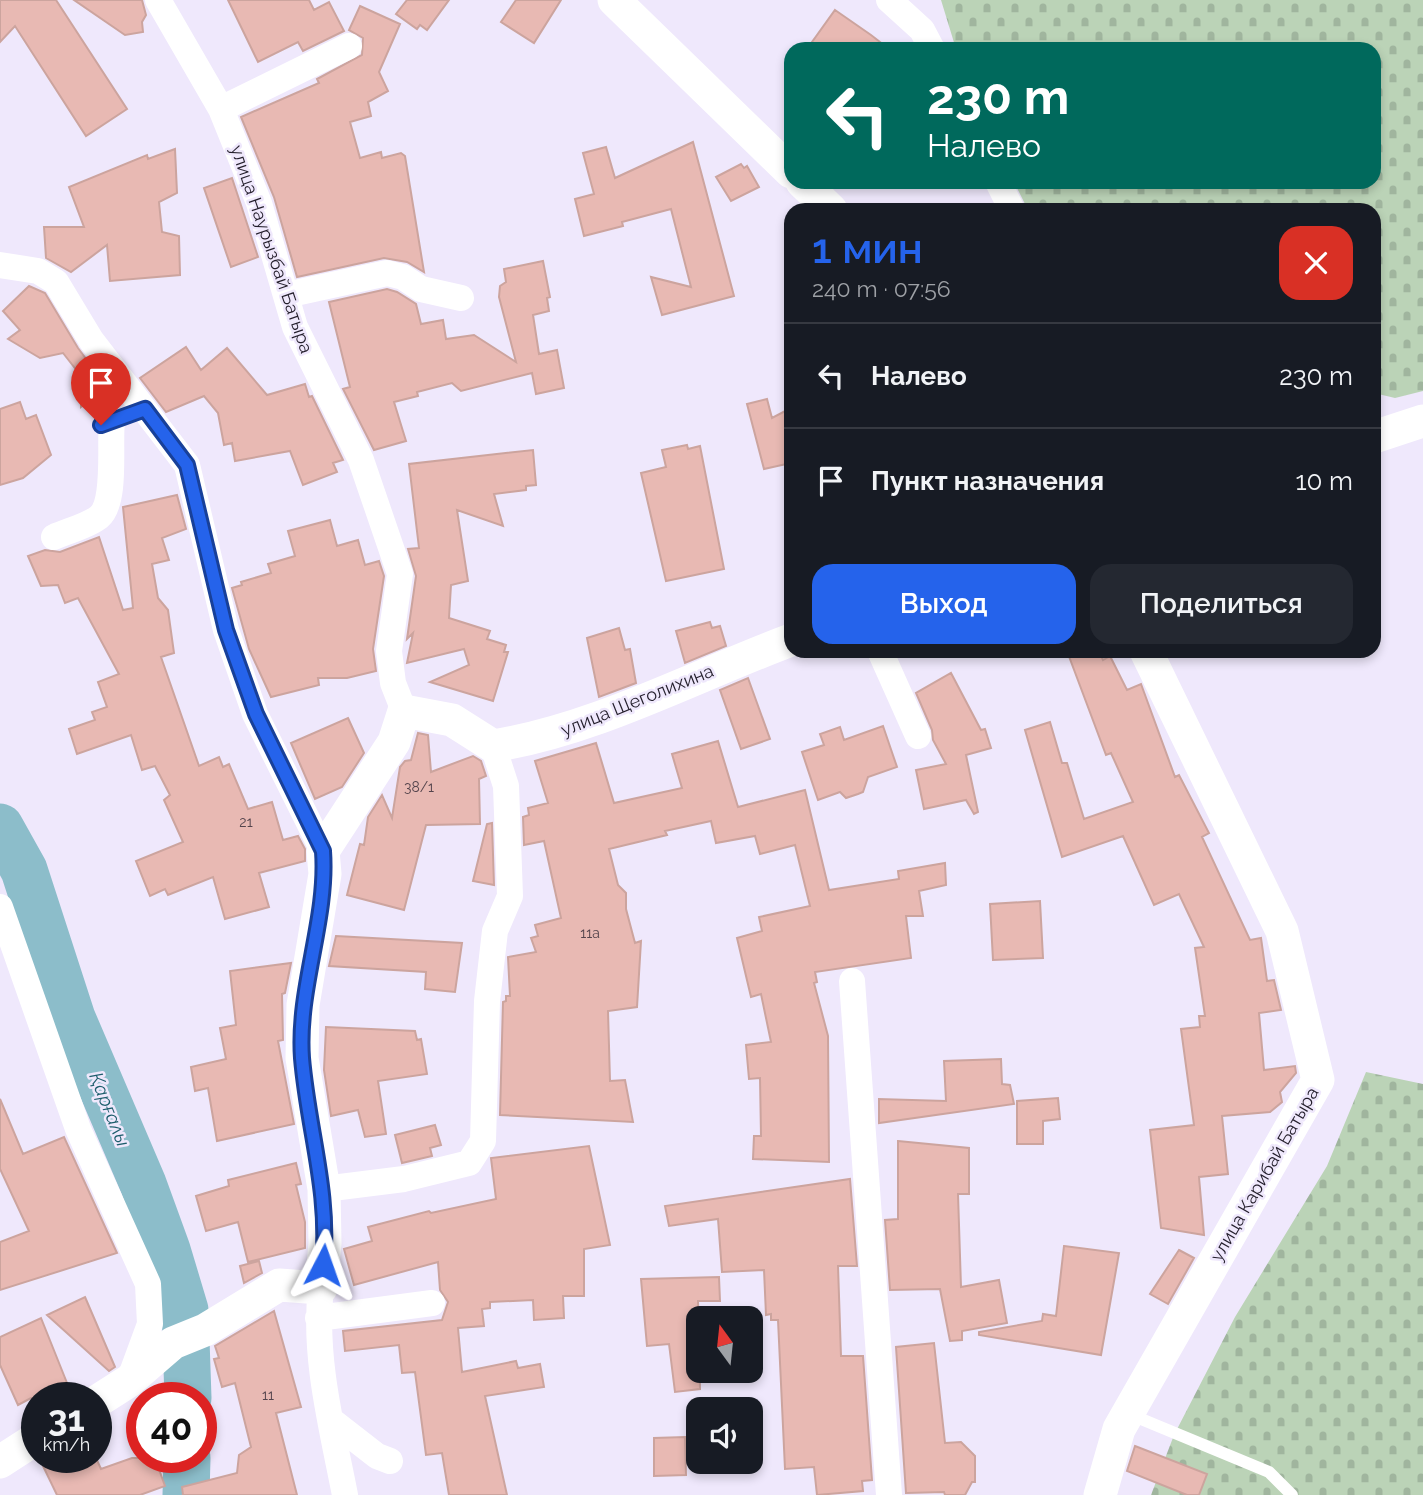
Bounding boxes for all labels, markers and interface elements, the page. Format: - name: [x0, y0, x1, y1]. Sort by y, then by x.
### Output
- text: 230 m: [927, 68, 1069, 125]
- icon: left: [812, 70, 903, 161]
- text: Налево: [927, 127, 1041, 164]
- street label: улица Наурызбай Батыра: [226, 142, 318, 356]
- text: 1 мин: [812, 224, 923, 273]
- button: close: [1279, 226, 1353, 300]
- text: 240 m · 07:56: [812, 275, 951, 302]
- pin: [71, 353, 131, 425]
- icon: left: [812, 357, 850, 395]
- text: Налево: [871, 361, 967, 391]
- text: 230 m: [1279, 361, 1353, 391]
- icon: arrive: [82, 364, 120, 402]
- icon: arrive: [812, 462, 850, 500]
- text: Пункт назначения: [871, 466, 1104, 496]
- text: 10 m: [1295, 466, 1353, 496]
- button: Выход: [812, 564, 1076, 644]
- button: Поделиться: [1090, 564, 1353, 644]
- street label: улица Щеголихина: [558, 660, 716, 740]
- house number: 38/1: [404, 779, 434, 795]
- house number: 21: [239, 814, 253, 830]
- house number: 11а: [580, 925, 600, 941]
- water label: Қарғалы: [85, 1069, 135, 1149]
- street label: улица Карибай Батыра: [1205, 1083, 1323, 1265]
- position arrow: [286, 1228, 360, 1302]
- north arrow: [686, 1306, 763, 1382]
- map controls: [686, 1306, 763, 1474]
- speed limit sign: 40: [126, 1382, 217, 1473]
- house number: 11: [262, 1387, 274, 1403]
- button: sound: [686, 1397, 763, 1474]
- text: 31: [48, 1398, 85, 1439]
- text: km/h: [43, 1434, 90, 1455]

